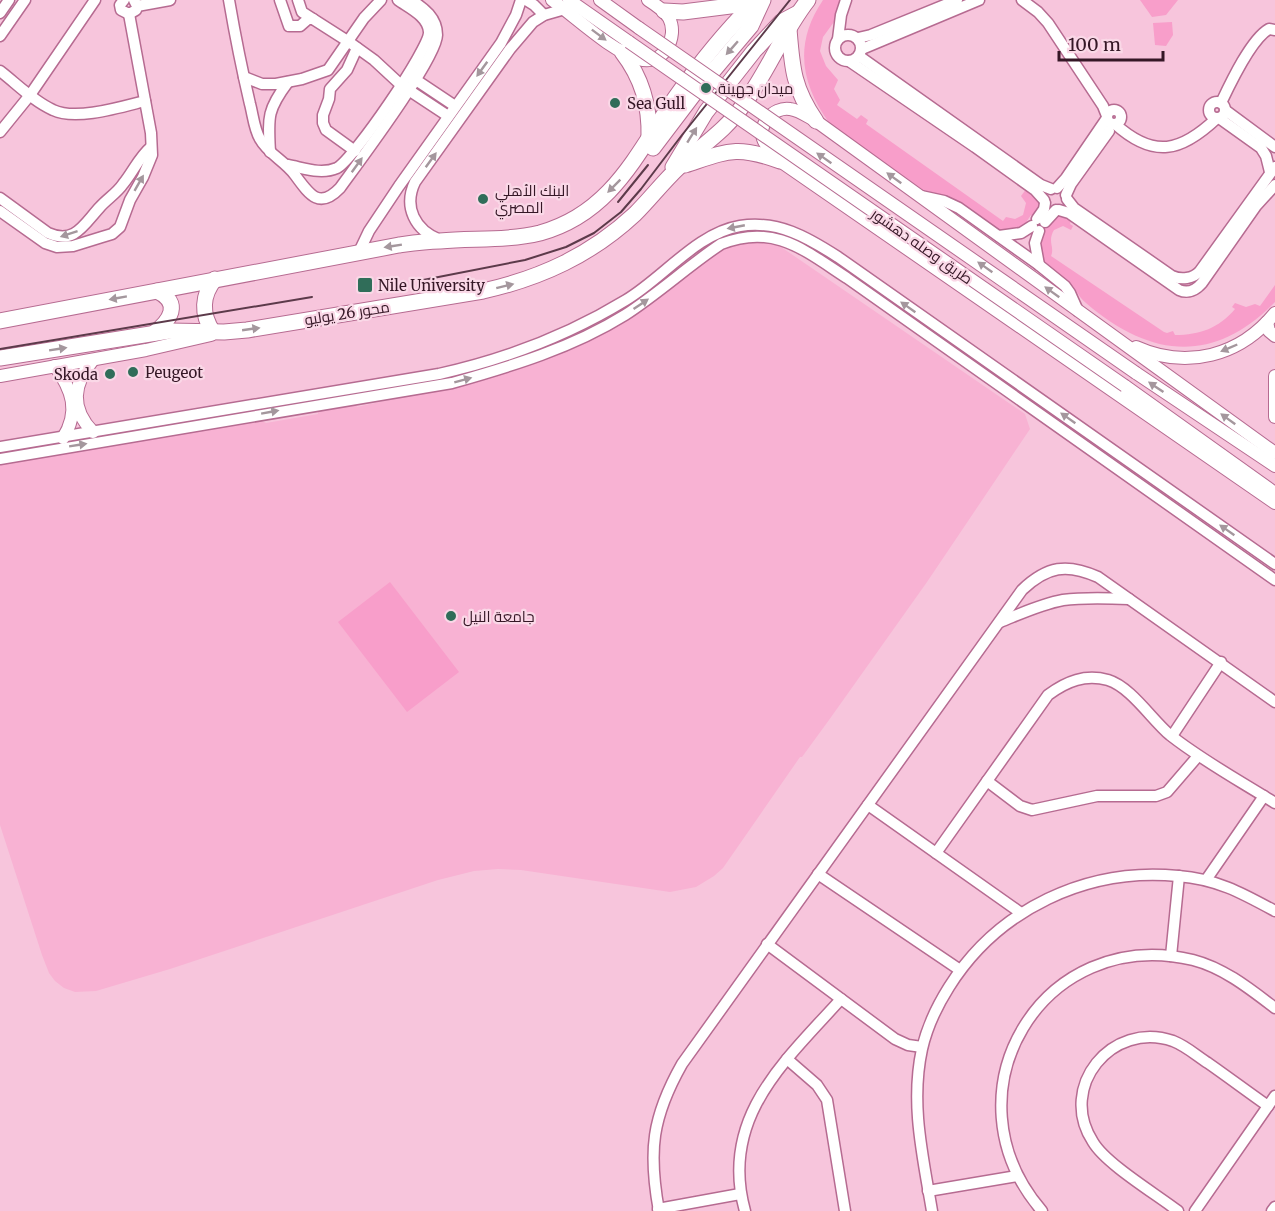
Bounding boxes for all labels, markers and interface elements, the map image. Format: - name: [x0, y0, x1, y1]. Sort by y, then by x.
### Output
- scale bar: [1059, 24, 1162, 62]
- one-way arrow: [591, 28, 607, 41]
- text: 100 m: [1068, 33, 1121, 56]
- one-way arrow: [725, 40, 738, 56]
- one-way arrow: [476, 60, 488, 76]
- place label: ميدان جهينة: [718, 79, 793, 99]
- marker: ميدان جهينة: [699, 81, 713, 95]
- place label: Sea Gull: [627, 94, 685, 113]
- marker: Sea Gull: [608, 96, 622, 110]
- one-way arrow: [686, 127, 697, 143]
- one-way arrow: [424, 152, 436, 167]
- one-way arrow: [816, 152, 832, 164]
- one-way arrow: [351, 157, 362, 173]
- one-way arrow: [887, 173, 902, 185]
- one-way arrow: [134, 174, 144, 191]
- one-way arrow: [607, 179, 621, 193]
- place label: البنك الأهلي المصري: [495, 181, 569, 220]
- marker: البنك الأهلي المصري: [476, 192, 490, 206]
- street label: طريق وصله دهشور: [866, 203, 977, 289]
- one-way arrow: [727, 223, 746, 232]
- one-way arrow: [60, 230, 78, 239]
- one-way arrow: [383, 242, 402, 251]
- one-way arrow: [978, 261, 994, 273]
- marker: Nile University: [356, 276, 374, 294]
- place label: Nile University: [378, 276, 485, 295]
- one-way arrow: [496, 280, 515, 290]
- one-way arrow: [1045, 287, 1060, 299]
- one-way arrow: [109, 294, 128, 303]
- street label: محور 26 يوليو: [303, 297, 391, 329]
- one-way arrow: [633, 299, 649, 310]
- one-way arrow: [900, 301, 916, 313]
- one-way arrow: [242, 324, 261, 333]
- one-way arrow: [1220, 343, 1238, 353]
- one-way arrow: [48, 344, 67, 353]
- place label: Peugeot: [145, 363, 203, 382]
- place label: Skoda: [54, 365, 98, 384]
- marker: Peugeot: [126, 365, 140, 379]
- marker: Skoda: [103, 367, 117, 381]
- one-way arrow: [454, 375, 472, 384]
- one-way arrow: [1149, 381, 1165, 393]
- one-way arrow: [261, 408, 280, 417]
- one-way arrow: [1060, 412, 1076, 424]
- one-way arrow: [1220, 413, 1236, 425]
- one-way arrow: [69, 440, 88, 449]
- one-way arrow: [1220, 524, 1236, 536]
- place label: جامعة النيل: [463, 607, 535, 627]
- marker: جامعة النيل: [444, 609, 458, 623]

